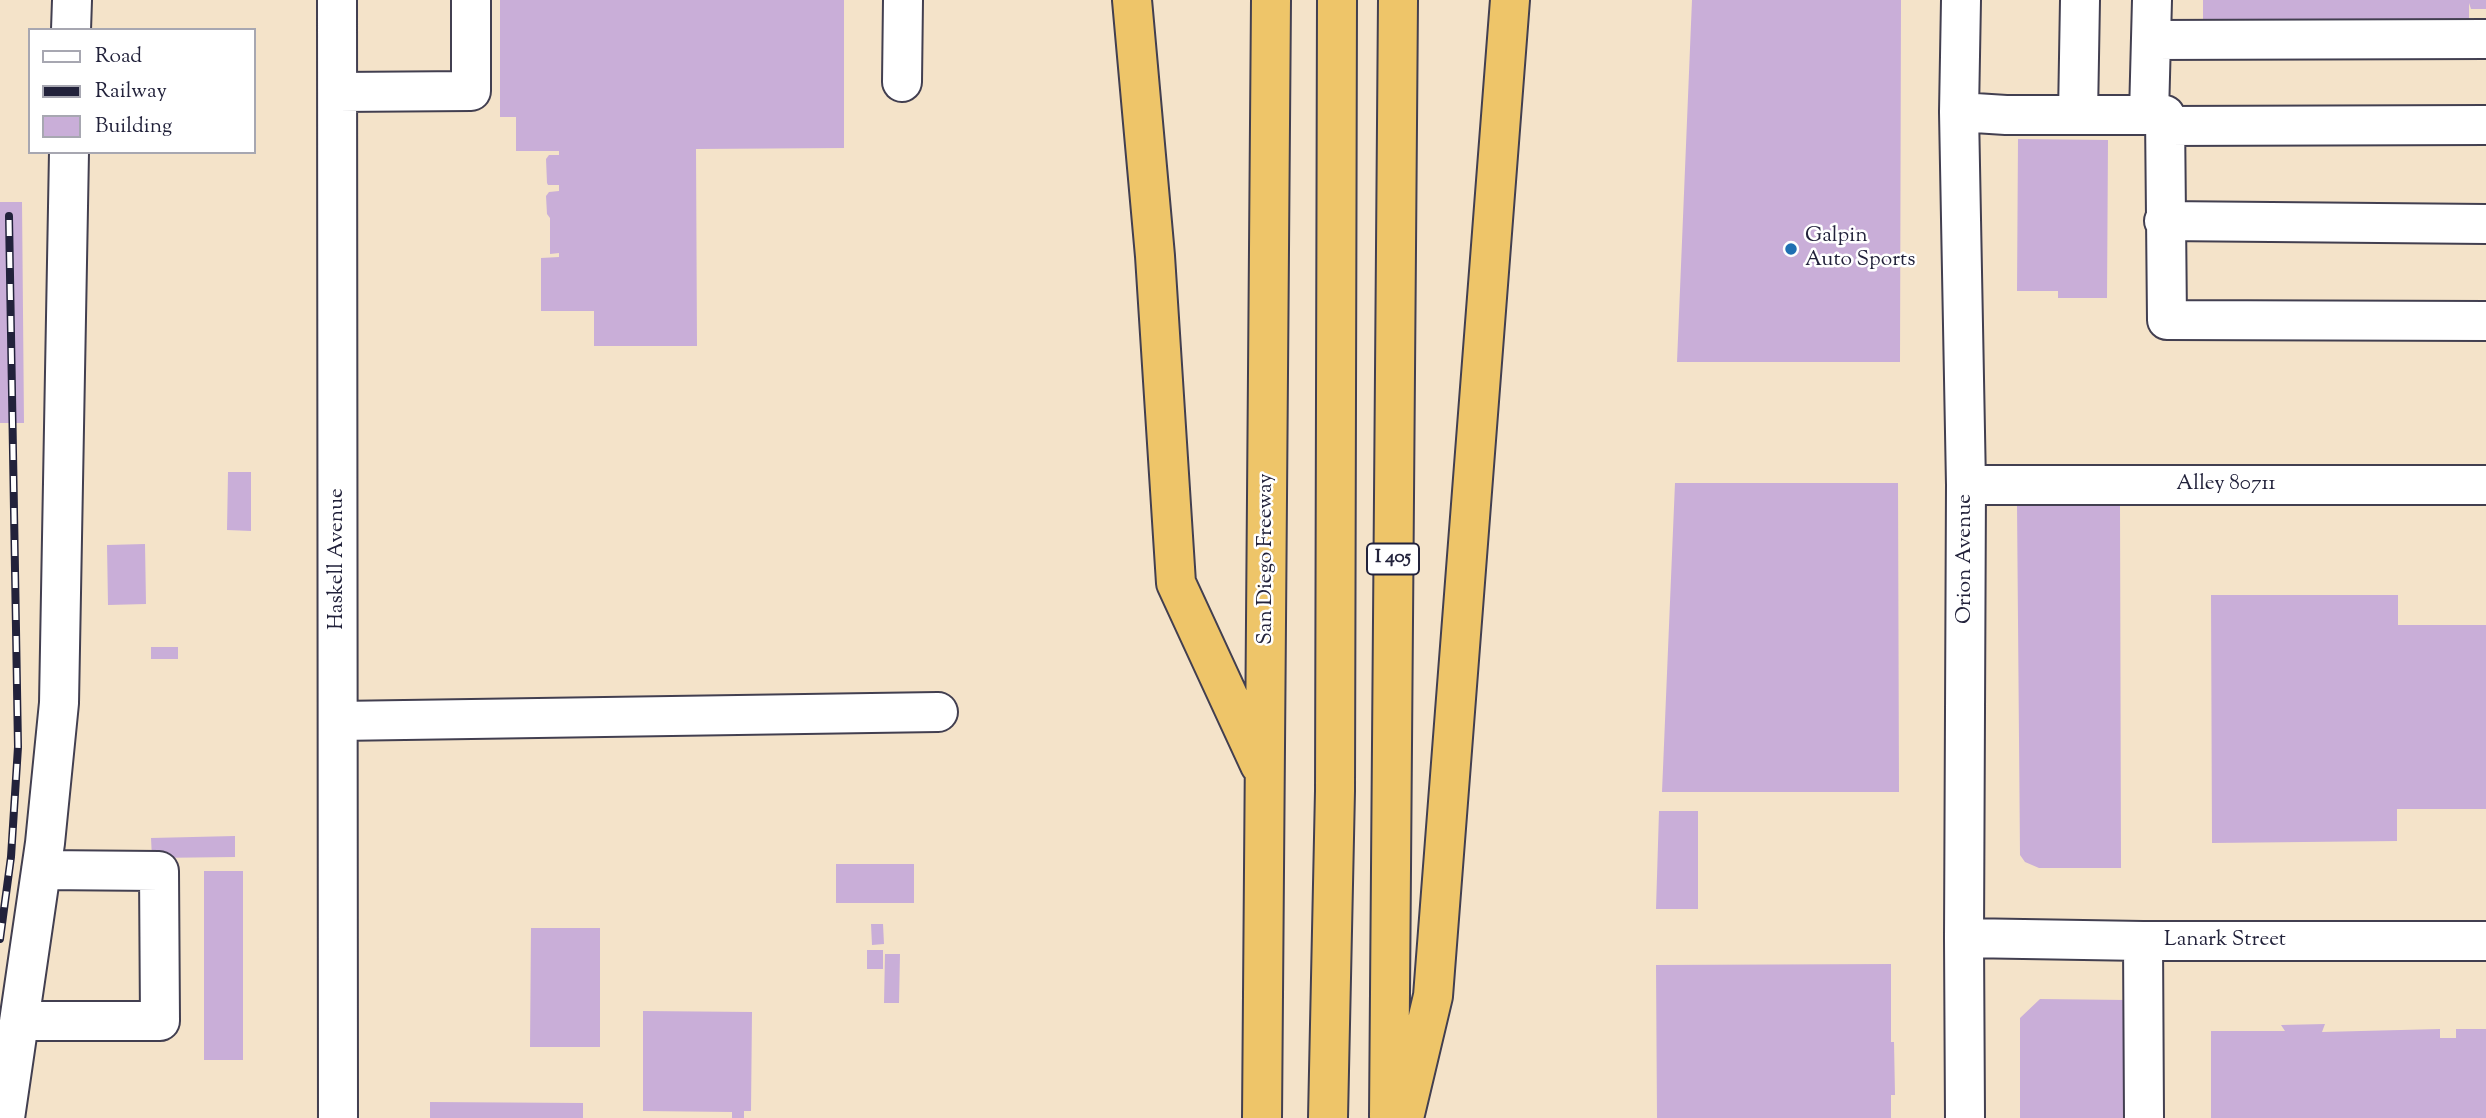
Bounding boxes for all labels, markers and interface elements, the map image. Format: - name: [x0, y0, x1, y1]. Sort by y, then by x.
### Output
- legend: [28, 28, 256, 154]
- text: Road: [95, 42, 142, 72]
- text: Railway: [95, 77, 167, 107]
- text: Building: [95, 112, 172, 142]
- place label: Galpin Auto Sports: [1805, 224, 1916, 274]
- marker: Galpin Auto Sports: [1783, 241, 1799, 257]
- street label: Alley 80711: [2176, 472, 2276, 498]
- street label: San Diego Freeway: [1254, 473, 1280, 645]
- street label: Haskell Avenue: [325, 488, 351, 630]
- street label: Orion Avenue: [1953, 494, 1979, 624]
- road number: I 405: [1367, 544, 1419, 574]
- street label: Lanark Street: [2164, 928, 2286, 954]

